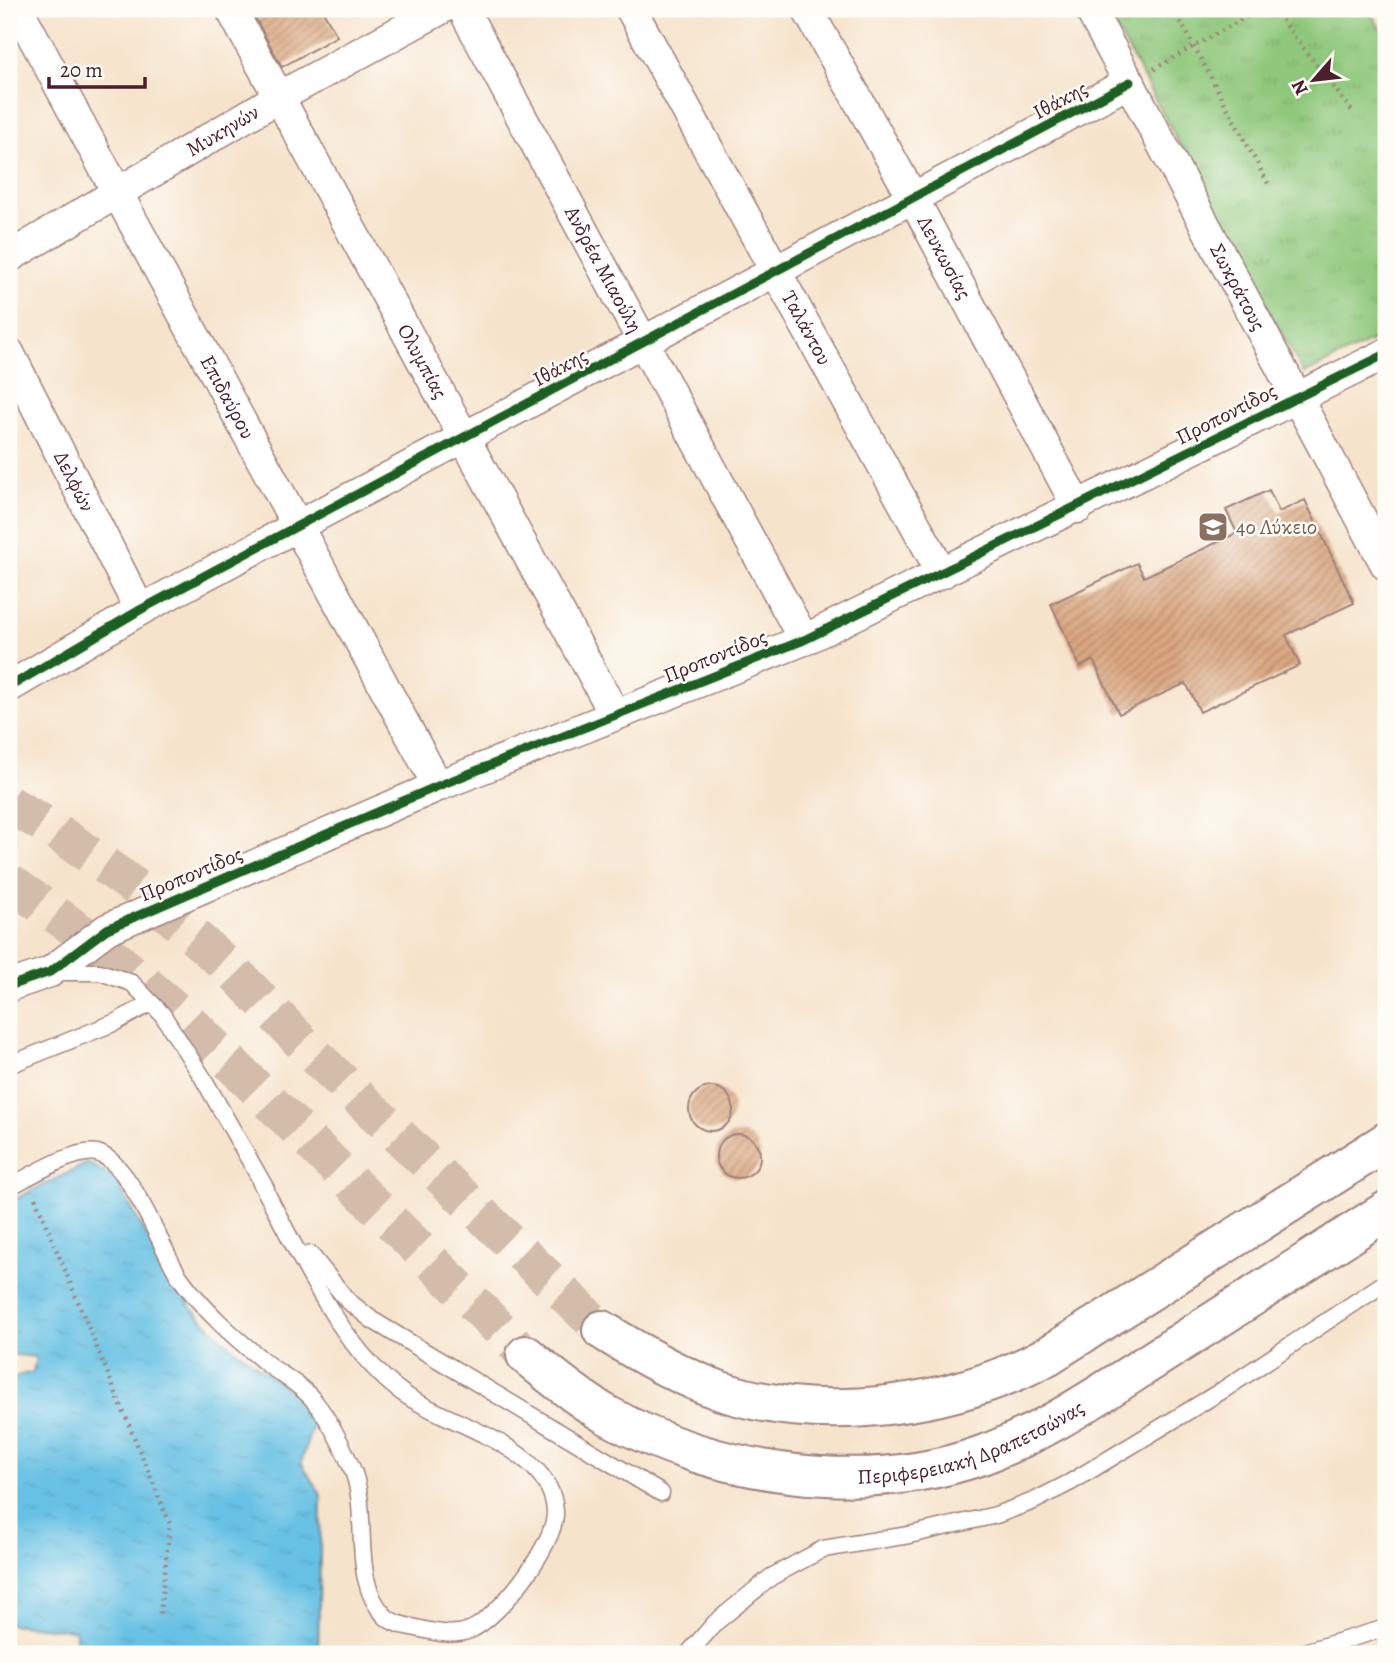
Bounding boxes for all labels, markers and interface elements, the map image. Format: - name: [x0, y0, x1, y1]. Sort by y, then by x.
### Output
- scale bar: [49, 46, 145, 90]
- north arrow: [1280, 46, 1350, 116]
- text: 20 m: [60, 56, 103, 84]
- street label: Ιθάκης: [1028, 74, 1092, 126]
- text: N: [1285, 75, 1315, 100]
- street label: Μυκηνών: [181, 98, 264, 163]
- street label: Ανδρέα Μιαούλη: [558, 200, 649, 338]
- street label: Λευκωσίας: [910, 210, 978, 304]
- street label: Σωκράτους: [1203, 239, 1273, 335]
- street label: Ταλάντου: [775, 286, 839, 370]
- street label: Ολυμπίας: [391, 319, 454, 404]
- street label: Ιθάκης: [528, 341, 592, 393]
- street label: Επιδαύρου: [194, 350, 262, 444]
- street label: Προποντίδος: [1171, 377, 1281, 451]
- street label: Δελφών: [47, 446, 102, 517]
- school or university icon: 4ο Λύκειο: [1196, 510, 1230, 544]
- place label: 4ο Λύκειο: [1236, 513, 1317, 541]
- street label: Προποντίδος: [659, 623, 771, 689]
- street label: Προποντίδος: [135, 840, 247, 908]
- street label: Περιφερειακή Δραπετσώνας: [857, 1393, 1089, 1491]

